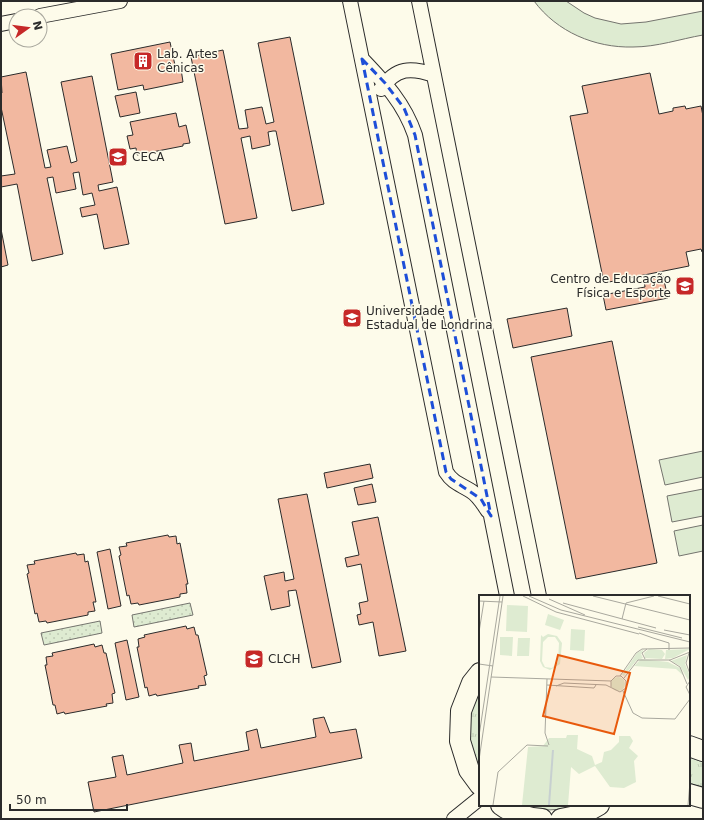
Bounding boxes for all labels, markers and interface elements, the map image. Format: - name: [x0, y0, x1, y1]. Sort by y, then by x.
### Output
- north arrow: [8, 8, 48, 48]
- text: N: [30, 20, 45, 32]
- place label: Lab. Artes Cênicas: [157, 47, 218, 75]
- building icon: Lab. Artes Cênicas: [132, 50, 154, 72]
- school or university icon: CECA: [107, 146, 129, 168]
- place label: CECA: [132, 150, 165, 164]
- place label: Centro de Educação Física e Esporte: [550, 272, 671, 300]
- school or university icon: Centro de Educação Física e Esporte: [674, 275, 696, 297]
- place label: Universidade Estadual de Londrina: [366, 304, 493, 332]
- school or university icon: Universidade Estadual de Londrina: [341, 307, 363, 329]
- inset map: [479, 595, 690, 806]
- school or university icon: CLCH: [243, 648, 265, 670]
- place label: CLCH: [268, 652, 300, 666]
- scale bar: [10, 786, 127, 812]
- text: 50 m: [16, 793, 47, 807]

